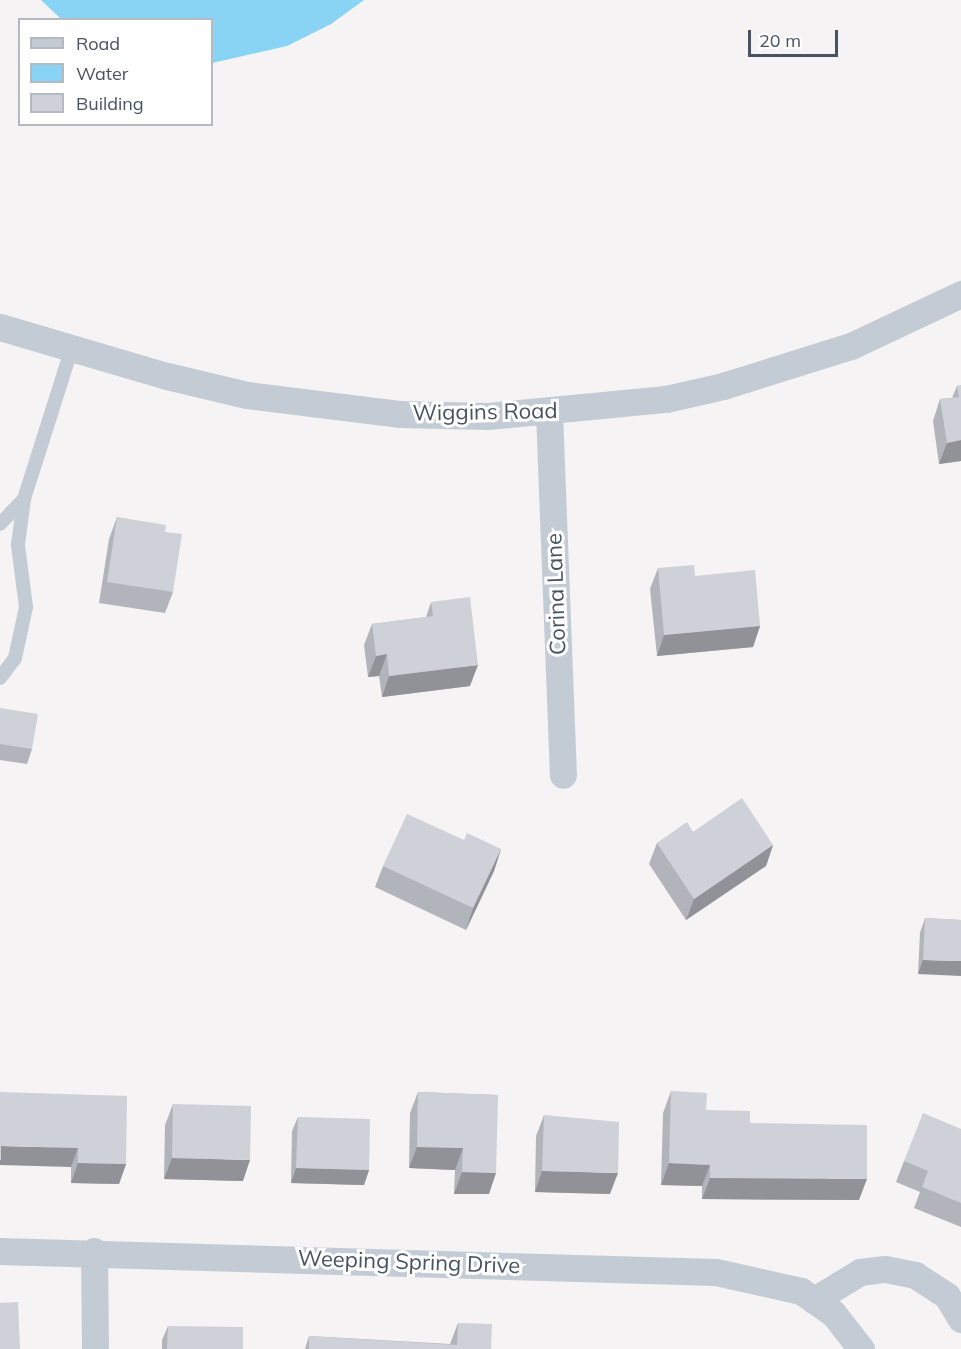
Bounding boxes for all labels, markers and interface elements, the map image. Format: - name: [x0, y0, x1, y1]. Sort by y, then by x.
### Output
- legend: [18, 18, 213, 126]
- scale bar: [751, 18, 841, 56]
- text: 20 m: [759, 29, 801, 52]
- text: Road: [76, 32, 120, 55]
- text: Water: [76, 62, 128, 85]
- text: Building: [76, 92, 144, 115]
- street label: Wiggins Road: [412, 398, 558, 426]
- street label: Corina Lane: [541, 533, 571, 655]
- street label: Weeping Spring Drive: [297, 1245, 521, 1279]

